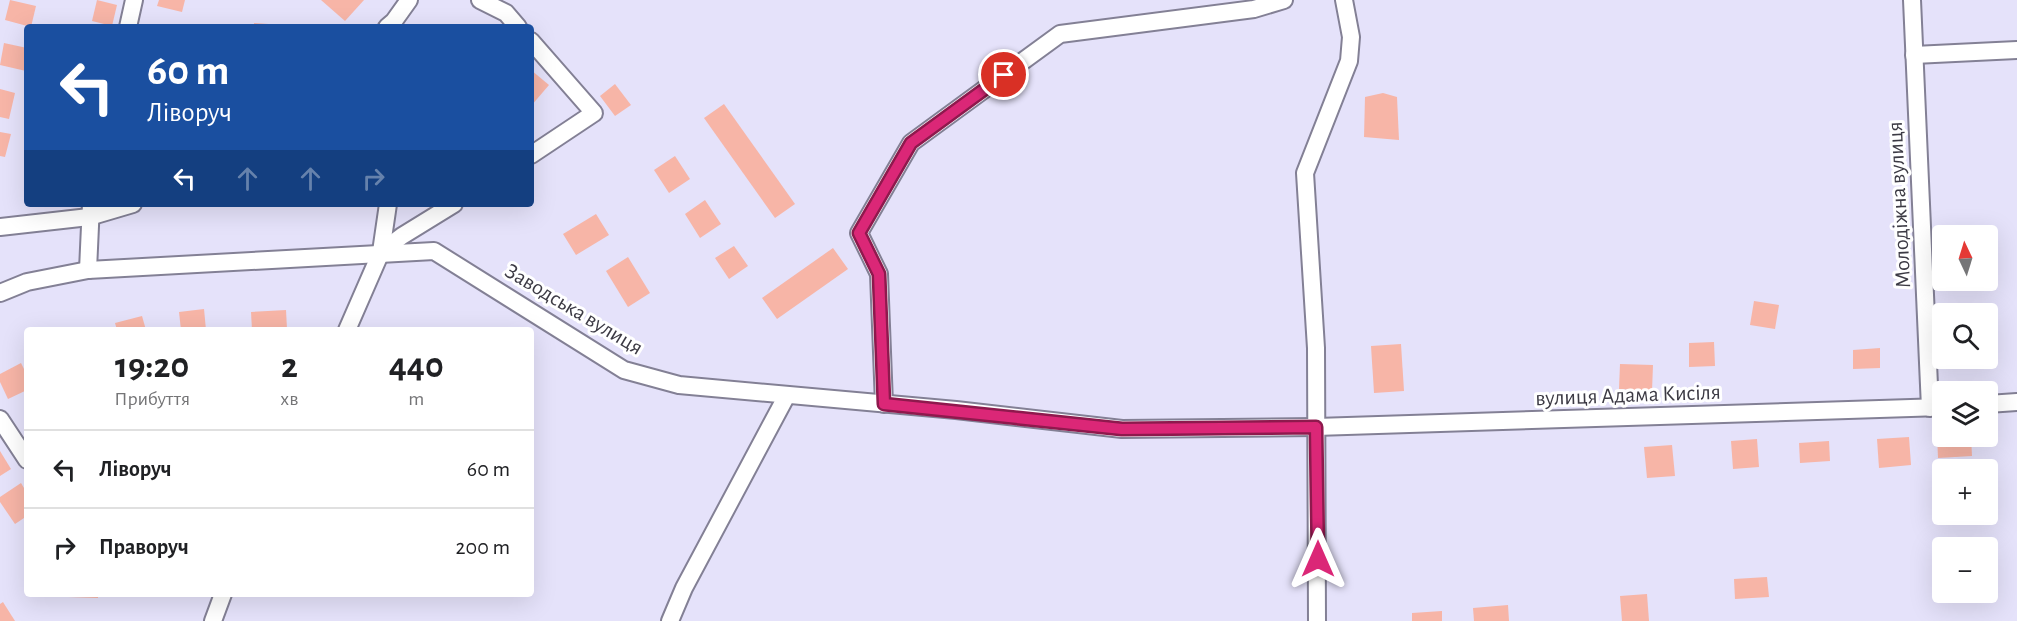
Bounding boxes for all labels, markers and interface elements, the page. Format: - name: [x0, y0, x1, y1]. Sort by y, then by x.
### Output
- icon: left: [48, 48, 126, 126]
- pin: [978, 49, 1029, 100]
- text: 60 m: [147, 50, 229, 92]
- icon: arrive: [987, 58, 1020, 91]
- text: Ліворуч: [147, 99, 232, 126]
- street label: Молодіжна вулиця: [1884, 121, 1914, 289]
- icon: left: [168, 162, 201, 195]
- icon: ahead: [231, 162, 264, 195]
- icon: ahead: [294, 162, 327, 195]
- icon: right: [357, 162, 390, 195]
- north arrow: [1932, 225, 1998, 291]
- map controls: [1932, 225, 1998, 603]
- street label: Заводська вулиця: [501, 259, 647, 359]
- button: search: [1932, 303, 1998, 369]
- text: 19:20: [115, 348, 189, 384]
- text: 2: [281, 348, 298, 384]
- text: 440: [389, 348, 444, 384]
- street label: вулиця Адама Кисіля: [1535, 381, 1721, 409]
- button: layers: [1932, 381, 1998, 447]
- text: Прибуття: [114, 389, 190, 409]
- text: хв: [280, 389, 298, 409]
- text: m: [408, 389, 424, 409]
- icon: left: [48, 453, 81, 486]
- text: Ліворуч: [99, 458, 172, 480]
- text: 60 m: [467, 458, 510, 480]
- button: +: [1932, 459, 1998, 525]
- position arrow: [1286, 527, 1350, 591]
- icon: right: [48, 531, 81, 564]
- text: Праворуч: [99, 536, 189, 558]
- text: 200 m: [456, 536, 510, 558]
- button: −: [1932, 537, 1998, 603]

